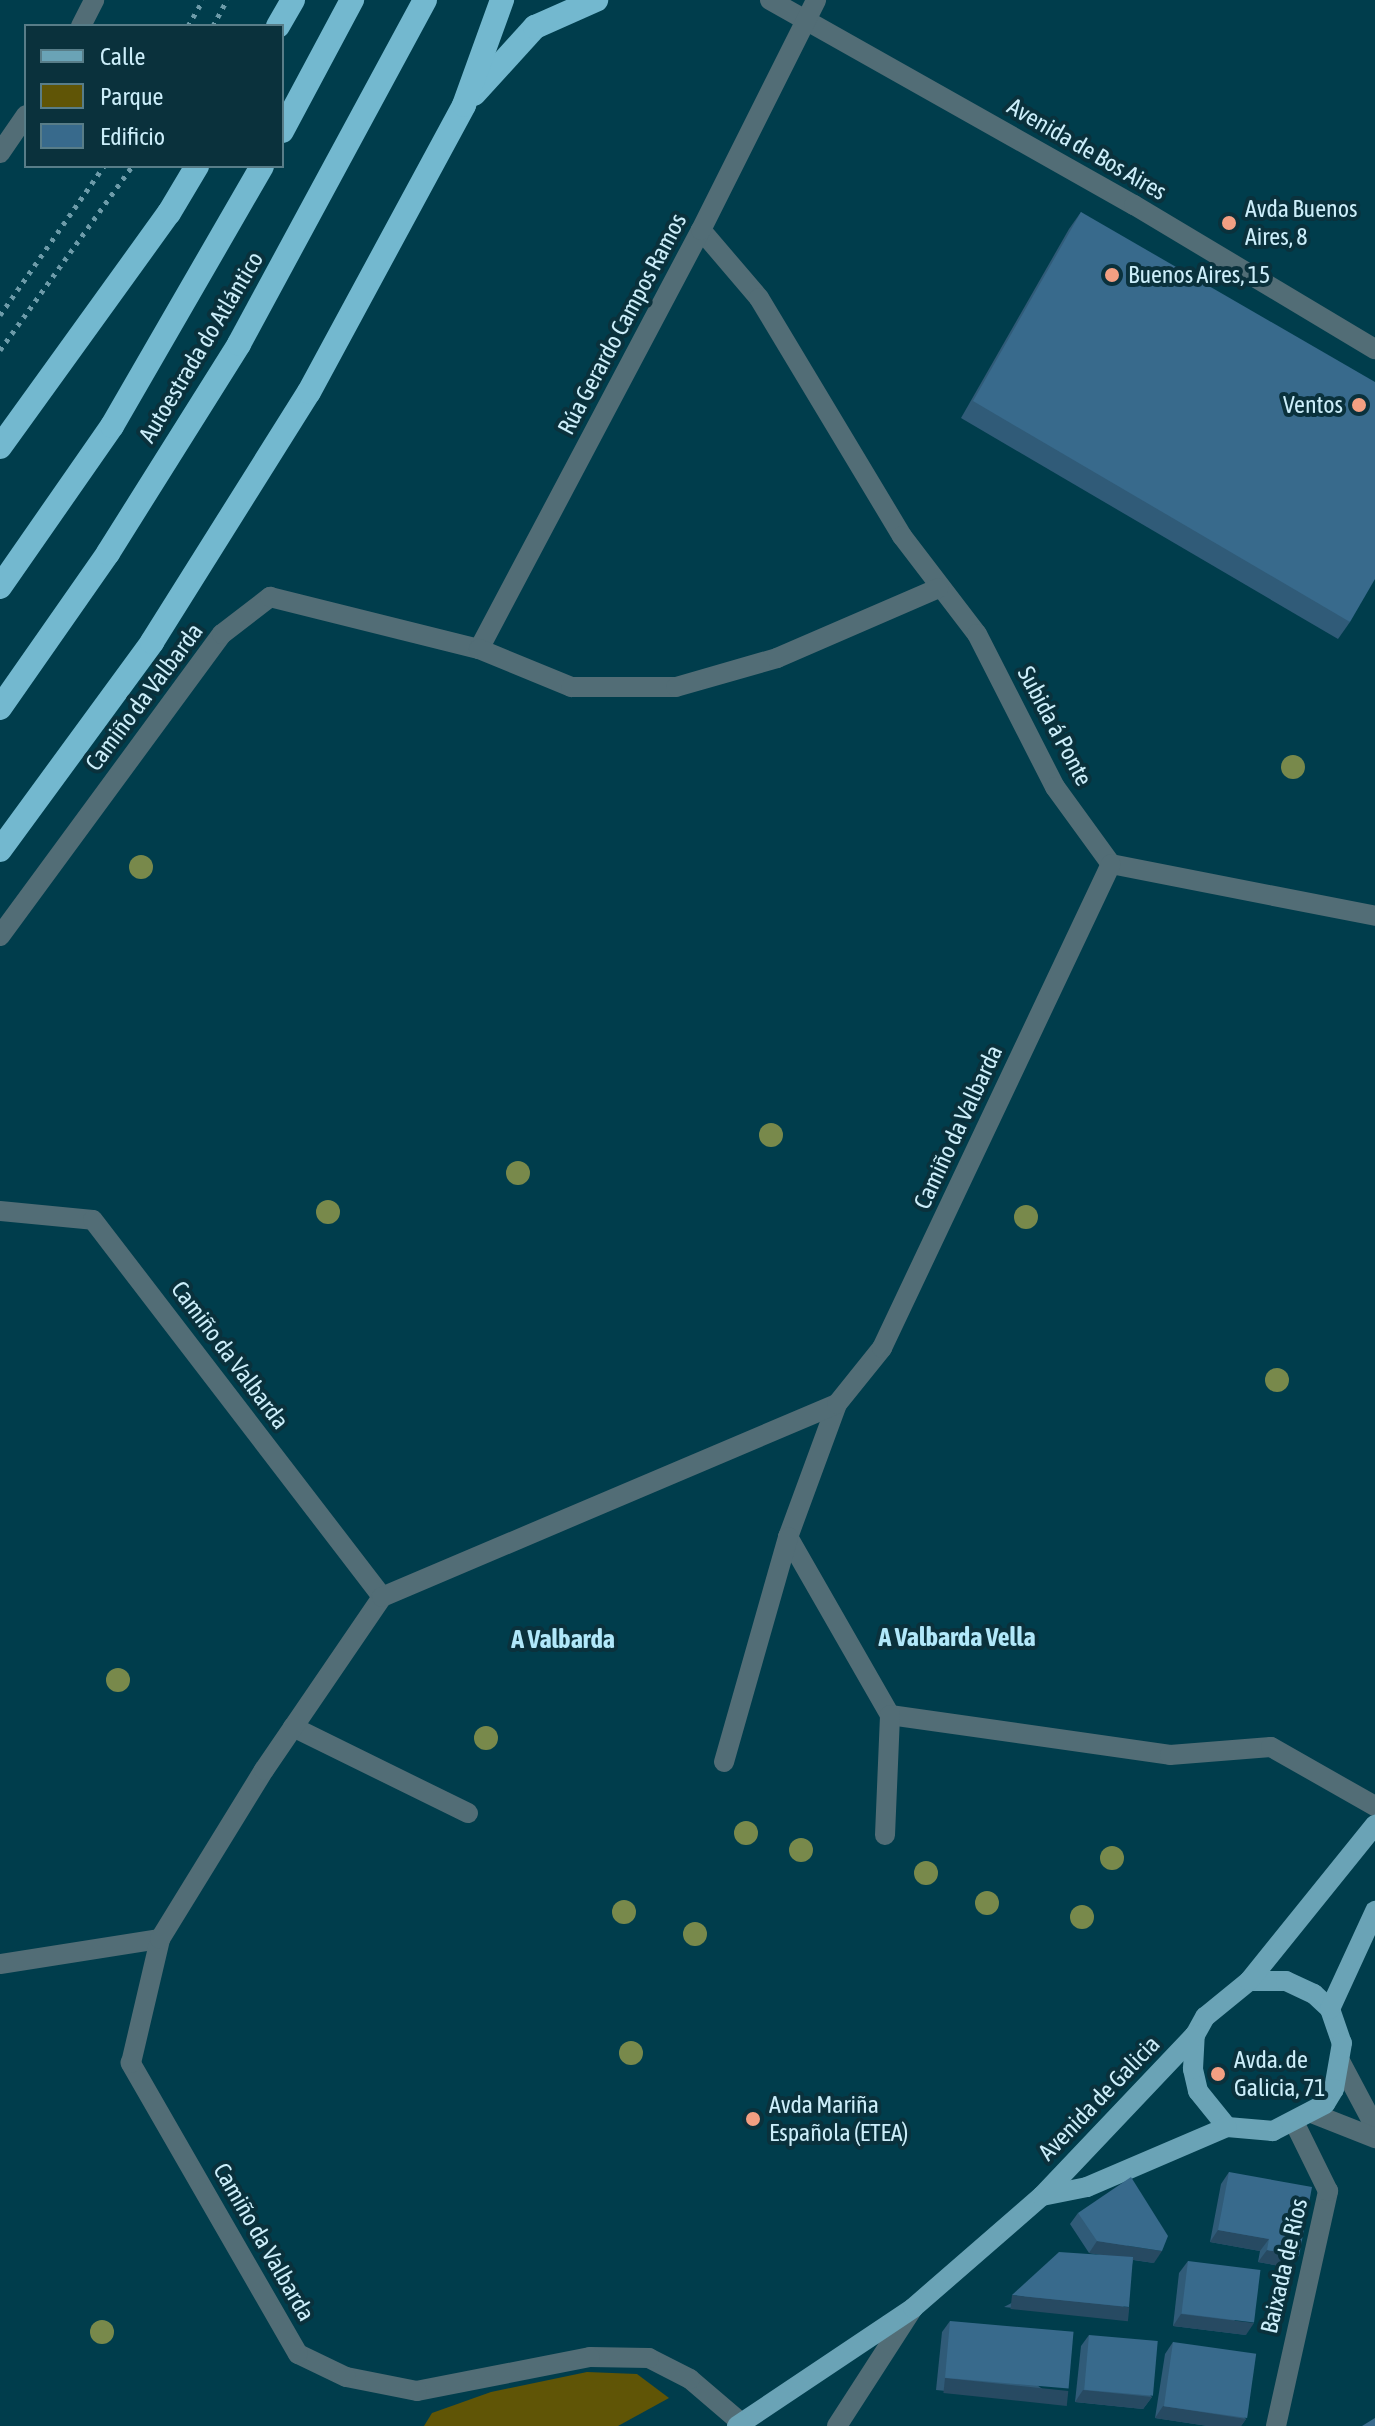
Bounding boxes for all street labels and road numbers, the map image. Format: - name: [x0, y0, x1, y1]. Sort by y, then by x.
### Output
- street label: Avenida de Bos Aires: [1002, 92, 1172, 206]
- street label: Rúa Gerardo Campos Ramos: [551, 209, 693, 439]
- street label: Autoestrada do Atlántico: [133, 246, 269, 448]
- street label: Camiño da Valbarda: [79, 617, 209, 777]
- street label: Subida á Ponte: [1012, 661, 1098, 791]
- street label: Camiño da Valbarda: [907, 1040, 1009, 1214]
- street label: Camiño da Valbarda: [165, 1275, 295, 1435]
- street label: Avenida de Galicia: [1032, 2030, 1166, 2166]
- street label: Camiño da Valbarda: [207, 2158, 321, 2326]
- street label: Baixada de Ríos: [1254, 2196, 1314, 2336]

